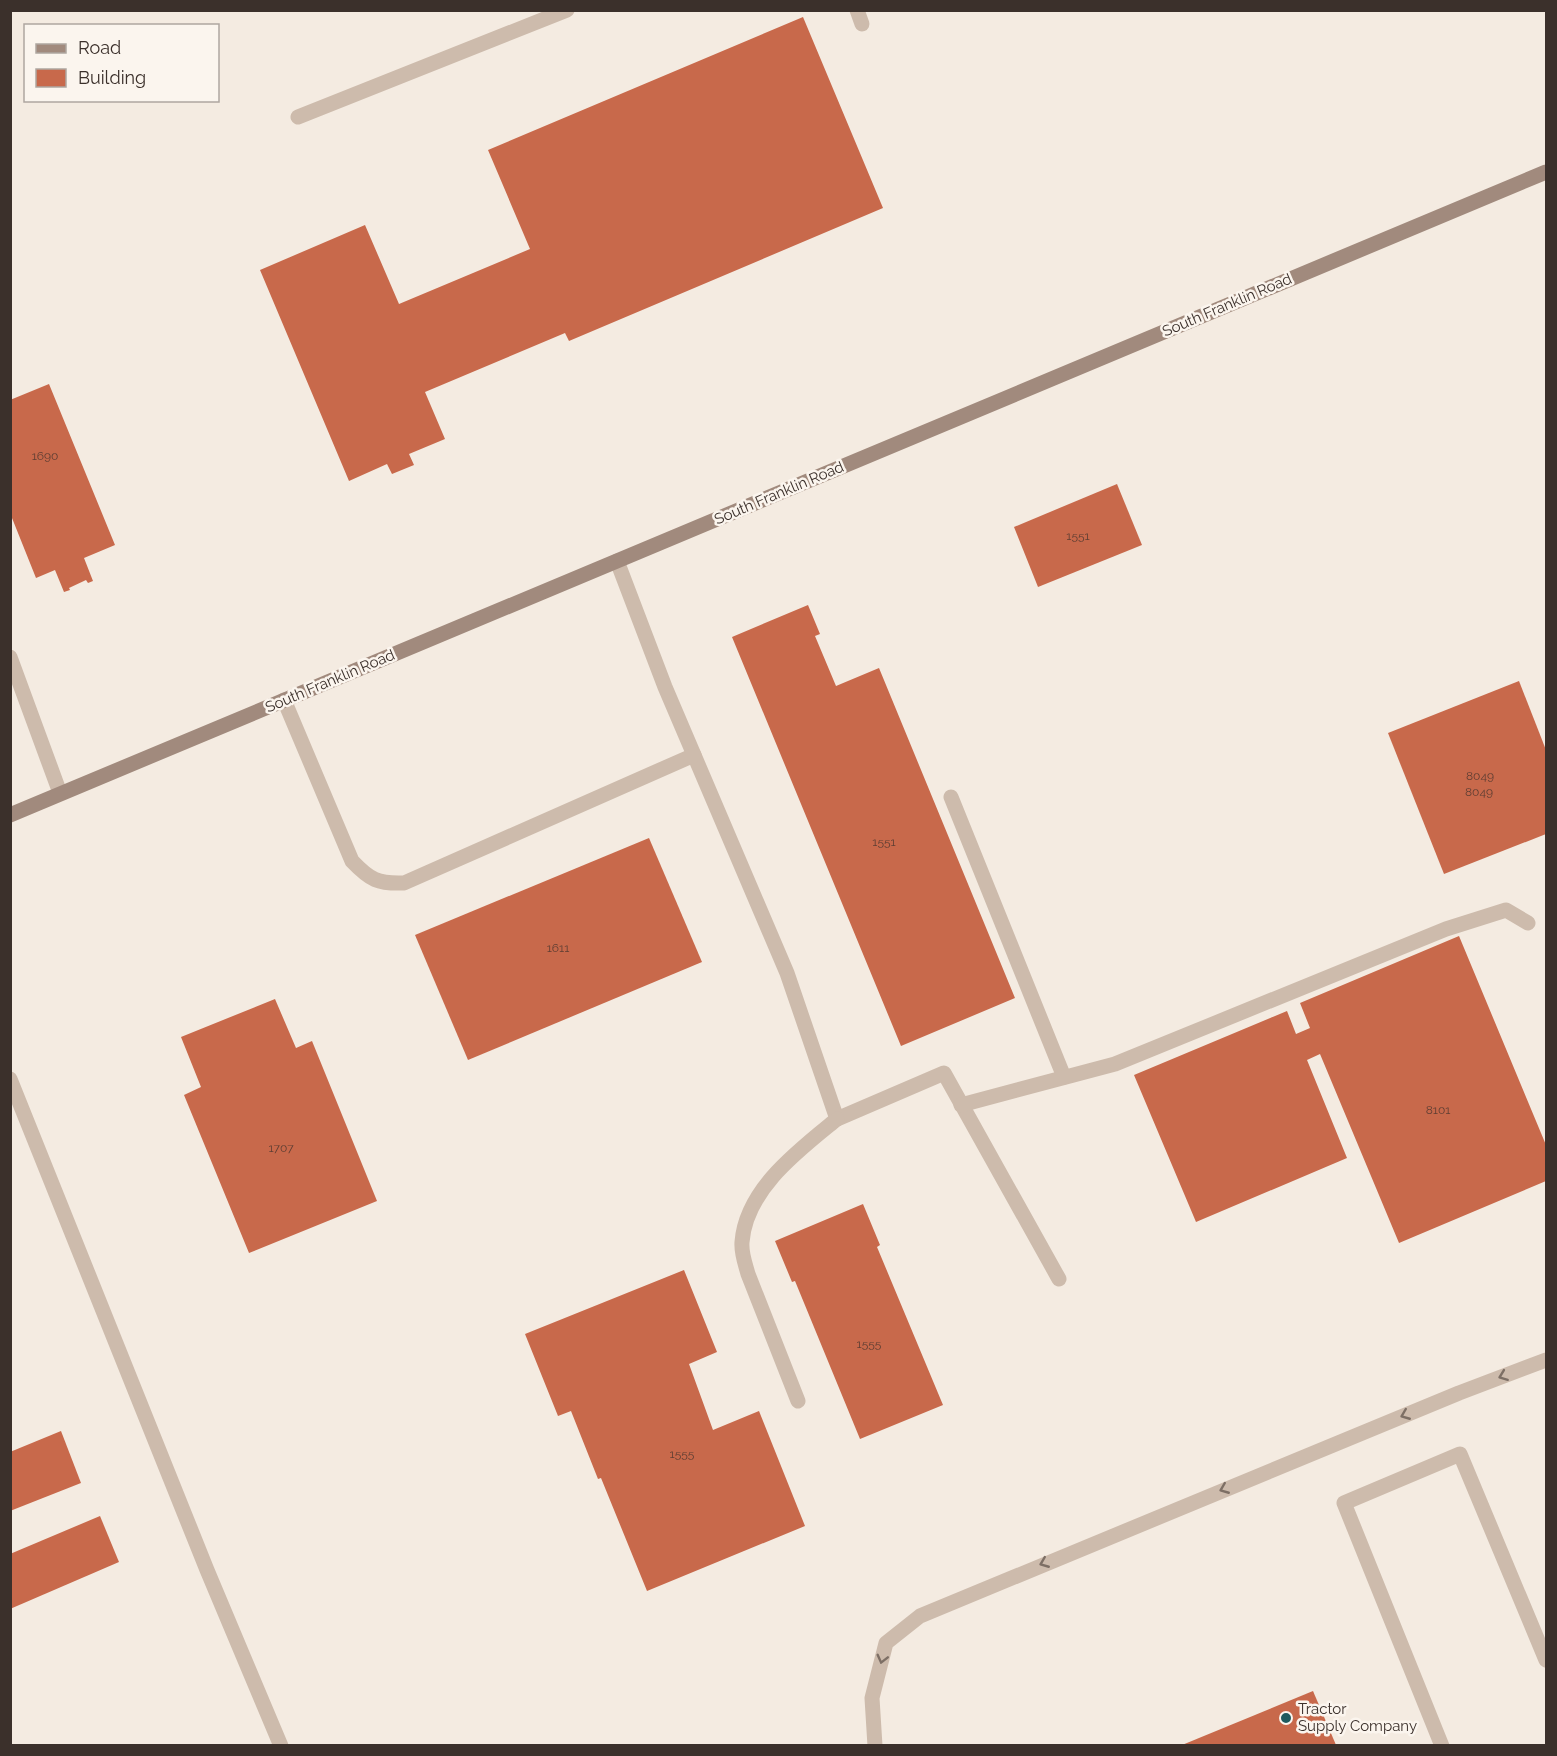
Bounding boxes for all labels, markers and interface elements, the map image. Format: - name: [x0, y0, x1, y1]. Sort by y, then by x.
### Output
- legend: [24, 24, 219, 102]
- text: Road: [78, 37, 121, 58]
- text: Building: [78, 67, 146, 88]
- street label: South Franklin Road: [1160, 270, 1294, 340]
- house number: 1690: [32, 449, 58, 463]
- street label: South Franklin Road: [712, 458, 846, 528]
- house number: 1551: [1066, 529, 1090, 543]
- street label: South Franklin Road: [263, 646, 397, 716]
- house number: 8049: [1466, 769, 1494, 783]
- house number: 8049: [1465, 785, 1493, 799]
- house number: 1551: [872, 835, 896, 849]
- house number: 1611: [547, 941, 569, 955]
- house number: 8101: [1426, 1103, 1450, 1117]
- house number: 1707: [268, 1141, 294, 1155]
- house number: 1555: [857, 1337, 882, 1351]
- one-way arrow: [1498, 1369, 1509, 1382]
- one-way arrow: [1400, 1408, 1411, 1420]
- house number: 1555: [670, 1447, 695, 1461]
- one-way arrow: [1220, 1482, 1231, 1494]
- one-way arrow: [1039, 1556, 1050, 1568]
- one-way arrow: [876, 1654, 889, 1664]
- place label: Tractor Supply Company: [1298, 1700, 1417, 1735]
- marker: Tractor Supply Company: [1279, 1711, 1293, 1725]

